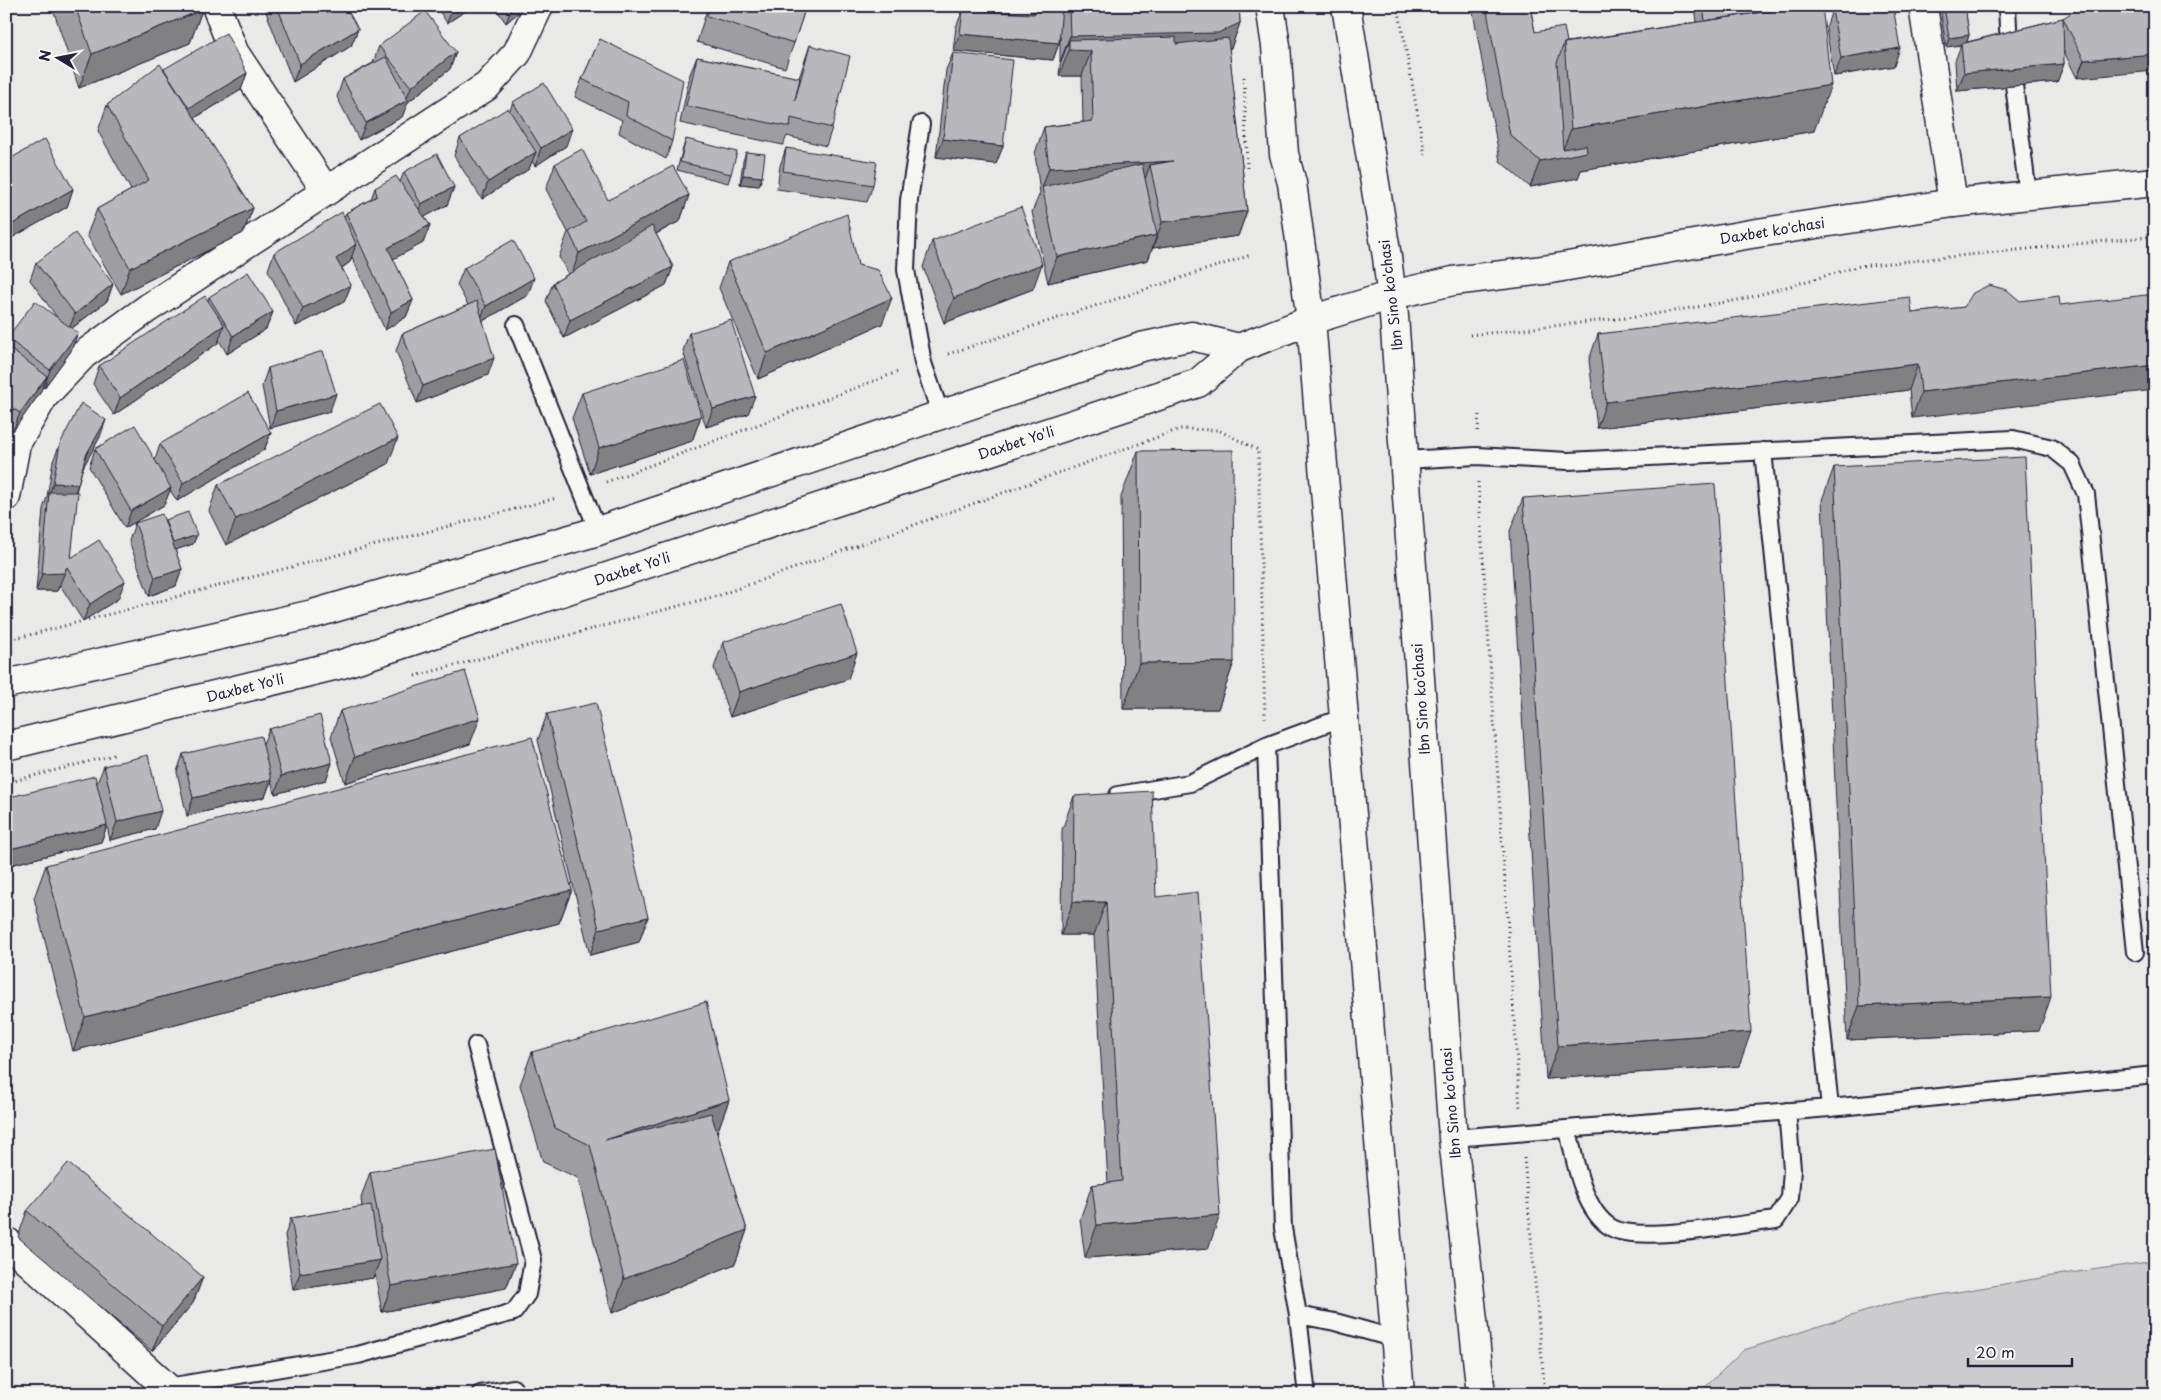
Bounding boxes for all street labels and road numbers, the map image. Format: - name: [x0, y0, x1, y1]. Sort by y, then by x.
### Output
- street label: Daxbet ko'chasi: [1718, 212, 1826, 249]
- street label: Ibn Sino ko'chasi: [1373, 238, 1408, 352]
- street label: Daxbet Yo'li: [975, 420, 1057, 465]
- street label: Daxbet Yo'li: [591, 546, 673, 591]
- street label: Ibn Sino ko'chasi: [1406, 643, 1435, 755]
- street label: Daxbet Yo'li: [204, 668, 286, 707]
- street label: Ibn Sino ko'chasi: [1435, 1047, 1466, 1160]

